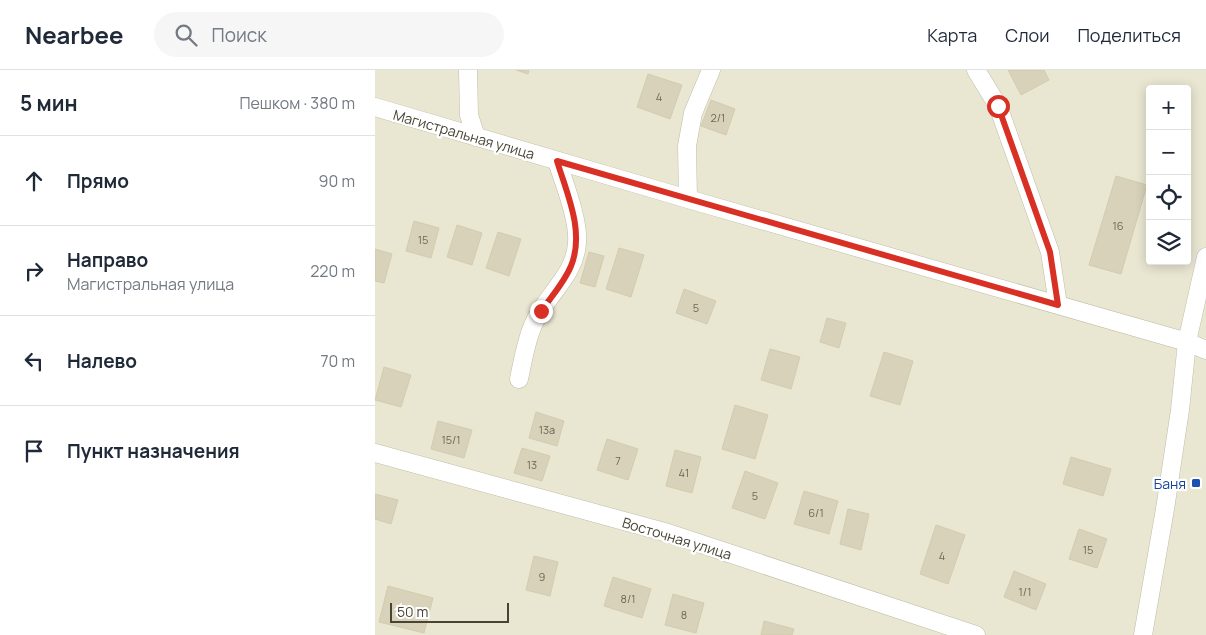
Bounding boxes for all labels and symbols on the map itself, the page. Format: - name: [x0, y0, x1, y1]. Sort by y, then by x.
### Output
- house number: 4: [656, 89, 662, 104]
- route start: [987, 95, 1010, 118]
- street label: Магистральная улица: [391, 105, 537, 163]
- house number: 2/1: [711, 110, 725, 125]
- house number: 16: [1112, 218, 1124, 233]
- house number: 15: [418, 232, 428, 247]
- route end: [530, 300, 553, 323]
- house number: 5: [693, 300, 699, 315]
- house number: 13а: [539, 422, 555, 437]
- house number: 15/1: [441, 432, 461, 447]
- house number: 7: [615, 453, 621, 468]
- house number: 13: [527, 457, 537, 472]
- house number: 41: [679, 465, 689, 480]
- place label: Баня: [1154, 474, 1186, 493]
- marker: Баня: [1190, 477, 1202, 489]
- house number: 5: [752, 488, 758, 503]
- house number: 6/1: [808, 505, 824, 520]
- street label: Восточная улица: [620, 512, 734, 564]
- house number: 15: [1083, 542, 1093, 557]
- house number: 4: [939, 548, 945, 563]
- house number: 9: [539, 569, 546, 584]
- house number: 1/1: [1019, 584, 1031, 599]
- house number: 8/1: [621, 591, 635, 606]
- scale bar: [390, 600, 509, 623]
- house number: 8: [681, 607, 687, 622]

